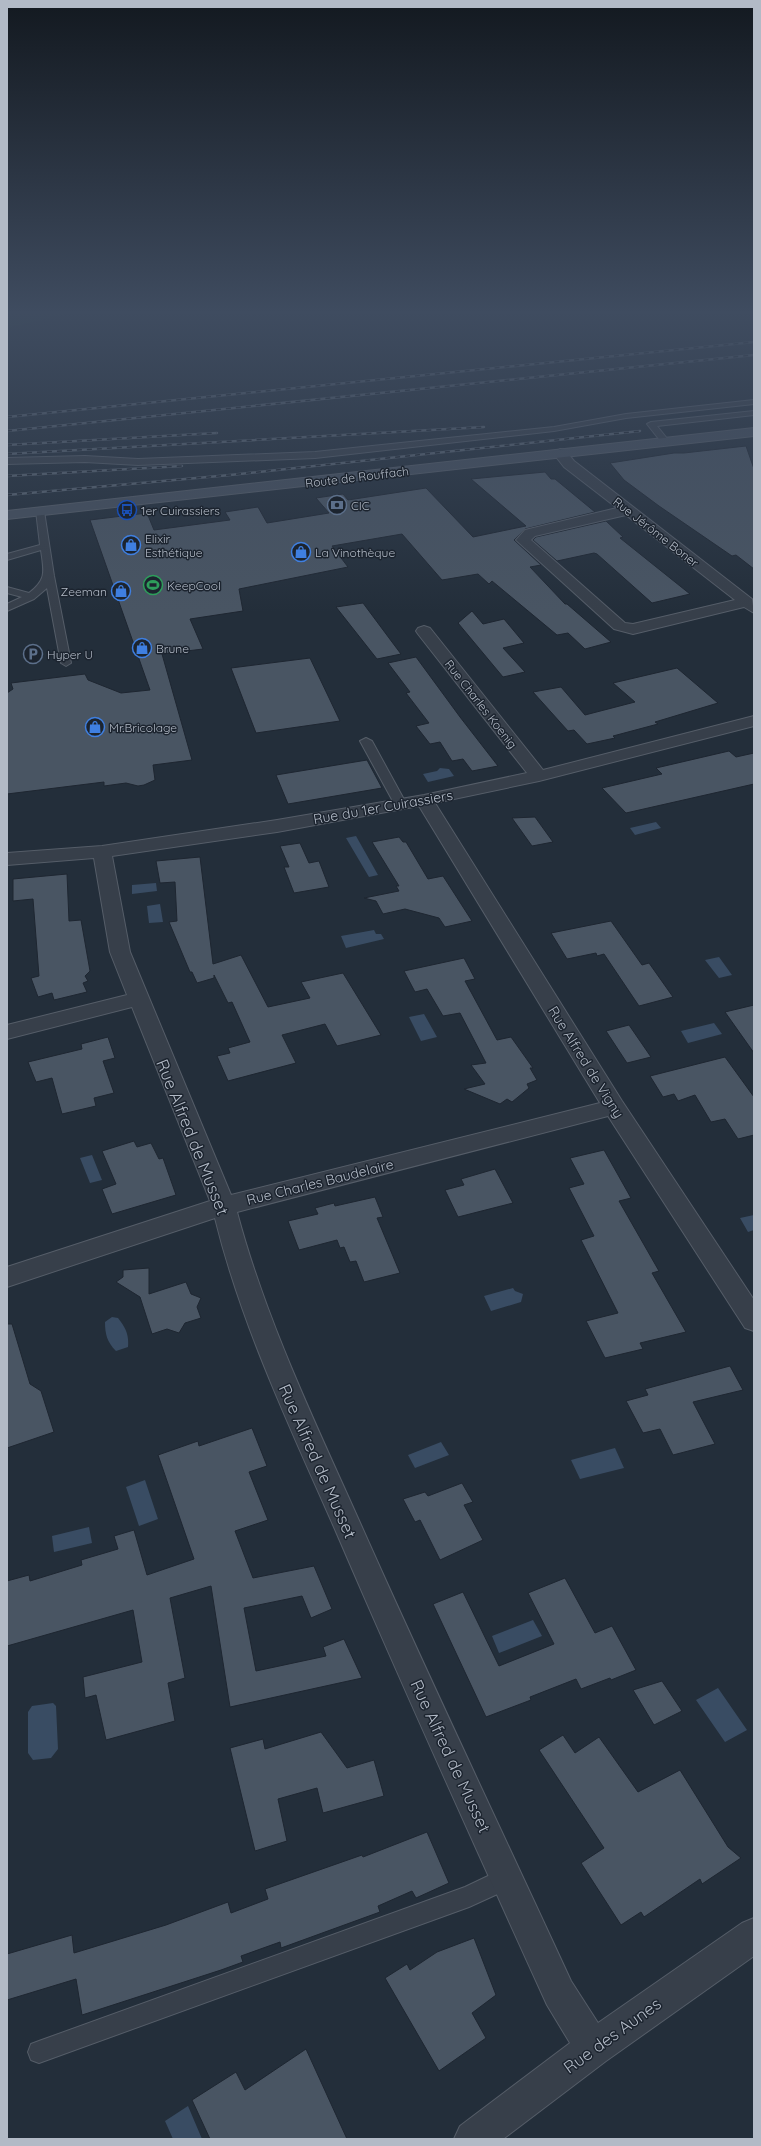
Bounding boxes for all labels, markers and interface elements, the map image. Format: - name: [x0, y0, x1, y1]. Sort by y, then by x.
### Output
- street label: Route de Rouffach: [304, 463, 410, 491]
- bank icon: CIC: [326, 494, 348, 516]
- street label: Rue Jérôme Boner: [610, 494, 702, 570]
- place label: CIC: [351, 498, 370, 513]
- bus stop icon: 1er Cuirassiers: [116, 499, 138, 521]
- place label: 1er Cuirassiers: [141, 503, 220, 518]
- place label: Elixir Esthétique: [145, 531, 203, 560]
- shop icon: Elixir Esthétique: [120, 534, 142, 556]
- shop icon: La Vinothèque: [290, 541, 312, 563]
- place label: La Vinothèque: [315, 545, 395, 560]
- sports icon: KeepCool: [142, 574, 164, 596]
- place label: KeepCool: [167, 578, 221, 593]
- shop icon: Zeeman: [110, 580, 132, 602]
- place label: Zeeman: [61, 584, 107, 599]
- shop icon: Brune: [131, 637, 153, 659]
- place label: Brune: [156, 641, 189, 656]
- parking icon: Hyper U: [22, 643, 44, 665]
- place label: Hyper U: [47, 647, 93, 662]
- street label: Rue Charles Koenig: [442, 657, 520, 751]
- shop icon: Mr.Bricolage: [84, 716, 106, 738]
- place label: Mr.Bricolage: [109, 720, 177, 735]
- street label: Rue du 1er Cuirassiers: [312, 786, 454, 828]
- street label: Rue Alfred de Vigny: [544, 1003, 628, 1121]
- street label: Rue Alfred de Musset: [152, 1056, 234, 1218]
- street label: Rue Charles Baudelaire: [245, 1155, 395, 1209]
- street label: Rue Alfred de Musset: [275, 1381, 362, 1542]
- street label: Rue Alfred de Musset: [406, 1676, 496, 1836]
- street label: Rue des Aunes: [559, 1993, 665, 2077]

